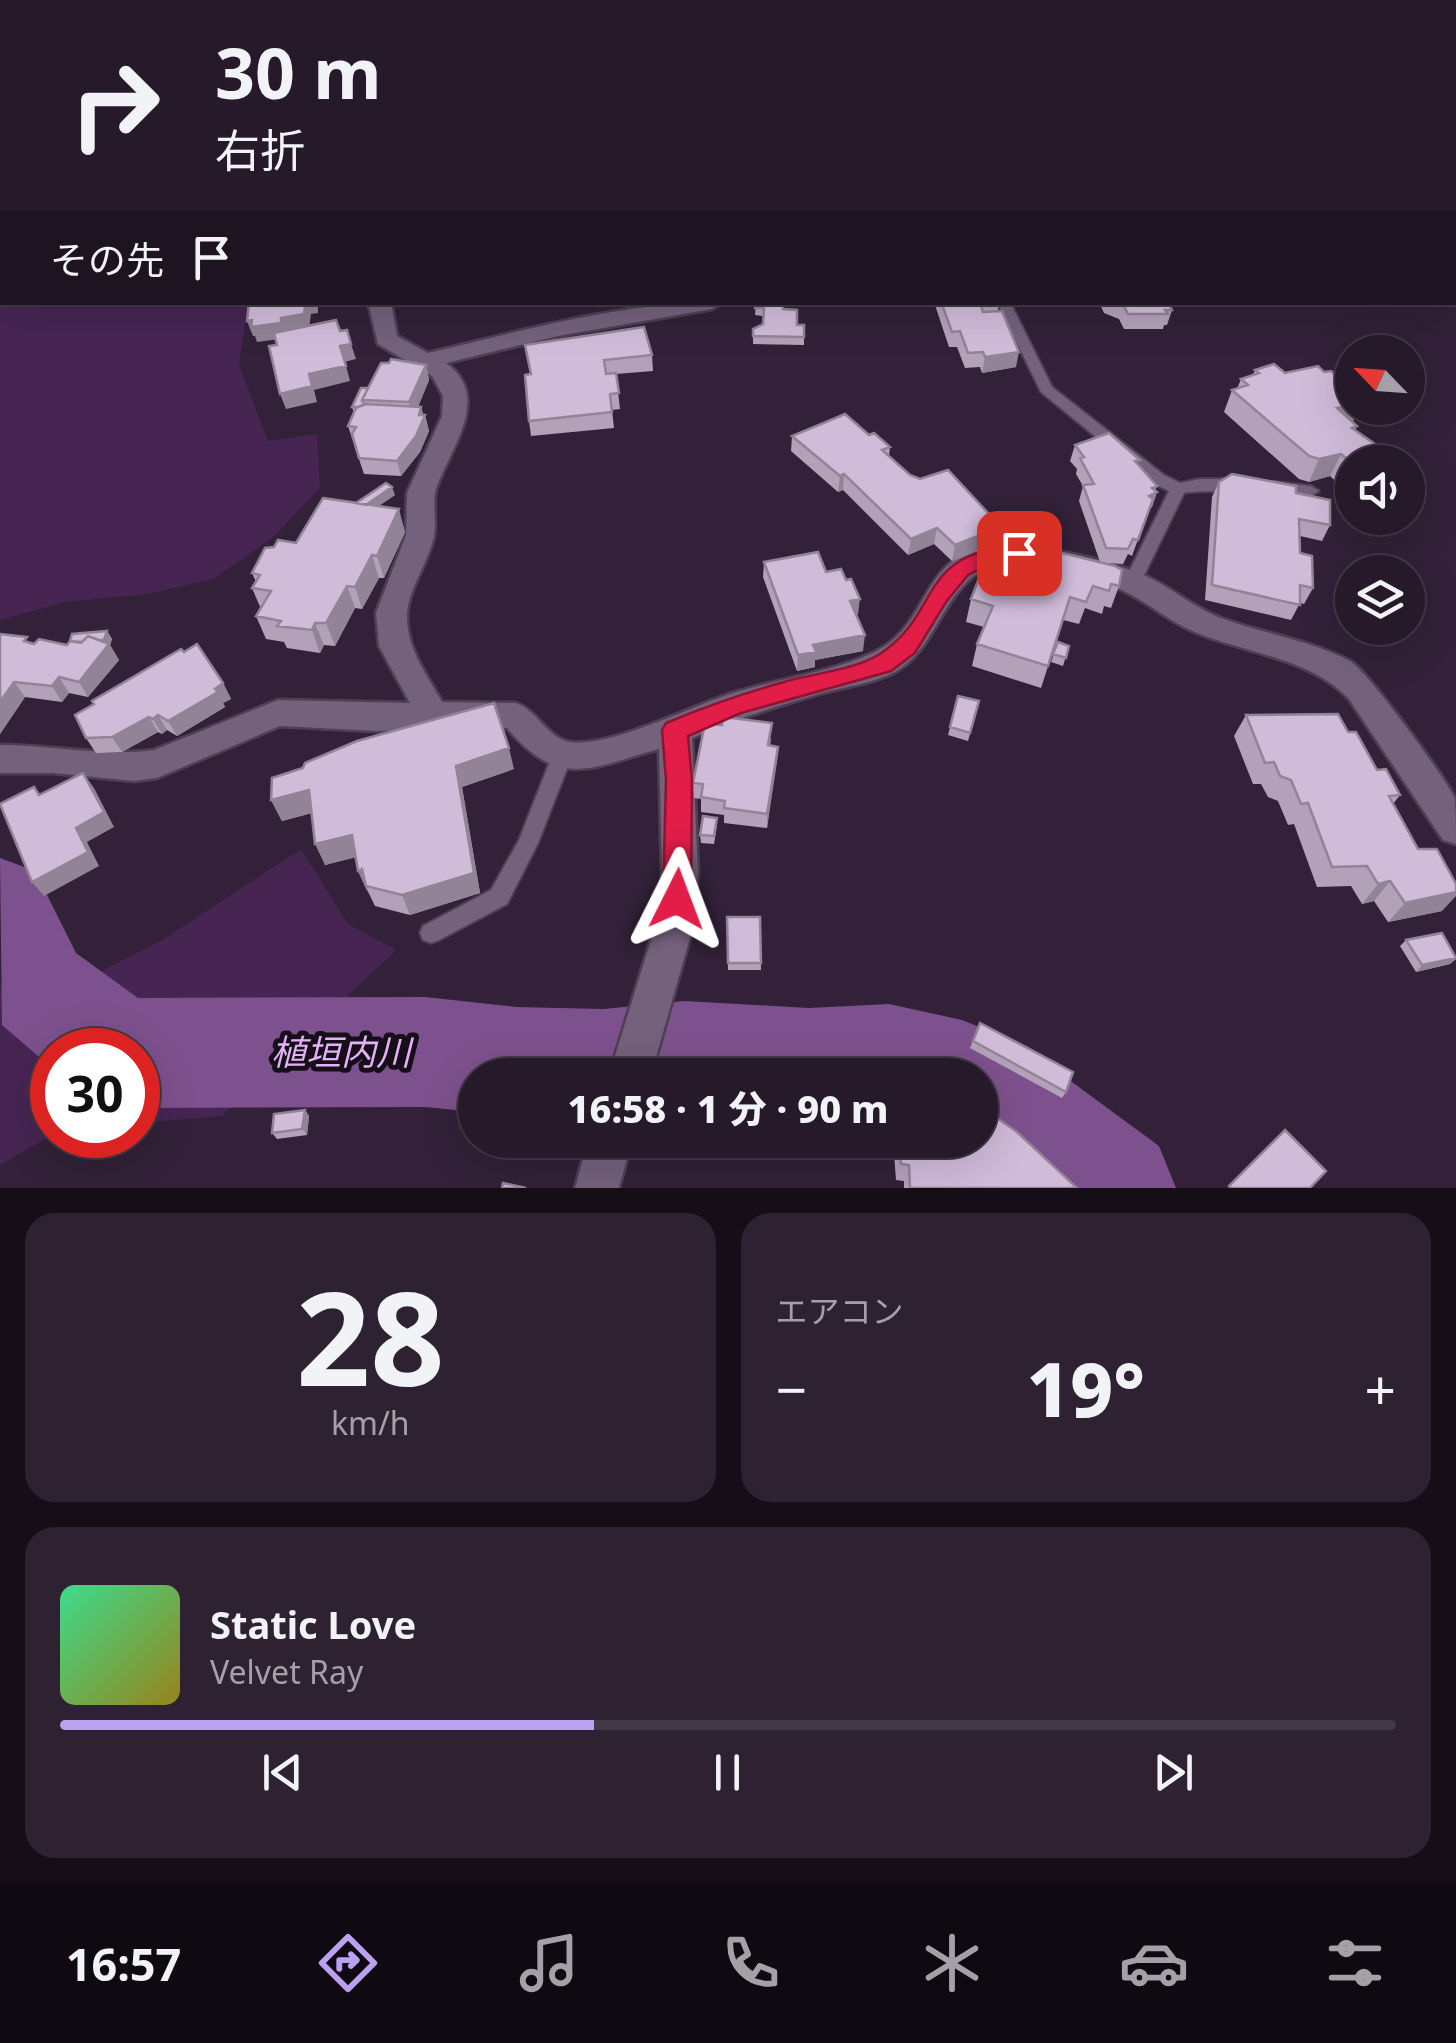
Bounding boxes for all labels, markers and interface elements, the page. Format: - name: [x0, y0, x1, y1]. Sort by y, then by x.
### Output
- text: 30 m: [215, 24, 382, 120]
- icon: right: [50, 40, 180, 170]
- text: 右折: [215, 119, 305, 180]
- icon: arrive: [184, 230, 239, 285]
- text: その先: [50, 233, 164, 285]
- north arrow: [1335, 335, 1425, 425]
- map controls: [1335, 335, 1425, 645]
- button: sound: [1335, 445, 1425, 535]
- pin: [977, 511, 1062, 596]
- icon: arrive: [992, 526, 1047, 581]
- button: layers: [1335, 555, 1425, 645]
- position arrow: [625, 847, 729, 951]
- speed limit sign: 30: [30, 1028, 160, 1158]
- water label: 植垣内川: [271, 1028, 415, 1075]
- text: 16:58 · 1 分 · 90 m: [568, 1082, 889, 1134]
- text: 28: [296, 1247, 445, 1424]
- text: エアコン: [776, 1289, 904, 1332]
- text: 19°: [1027, 1337, 1145, 1439]
- text: −: [776, 1351, 807, 1426]
- text: +: [1365, 1351, 1396, 1426]
- text: km/h: [331, 1401, 410, 1444]
- text: Static Love: [210, 1598, 416, 1650]
- text: Velvet Ray: [210, 1650, 363, 1693]
- icon: previous: [255, 1745, 310, 1800]
- icon: pause: [700, 1745, 755, 1800]
- icon: next: [1146, 1745, 1201, 1800]
- icon: directions: [313, 1928, 383, 1998]
- icon: music: [514, 1928, 584, 1998]
- icon: phone: [716, 1928, 786, 1998]
- icon: climate: [917, 1928, 987, 1998]
- icon: car: [1119, 1928, 1189, 1998]
- icon: filters: [1320, 1928, 1390, 1998]
- text: 16:57: [66, 1933, 181, 1994]

